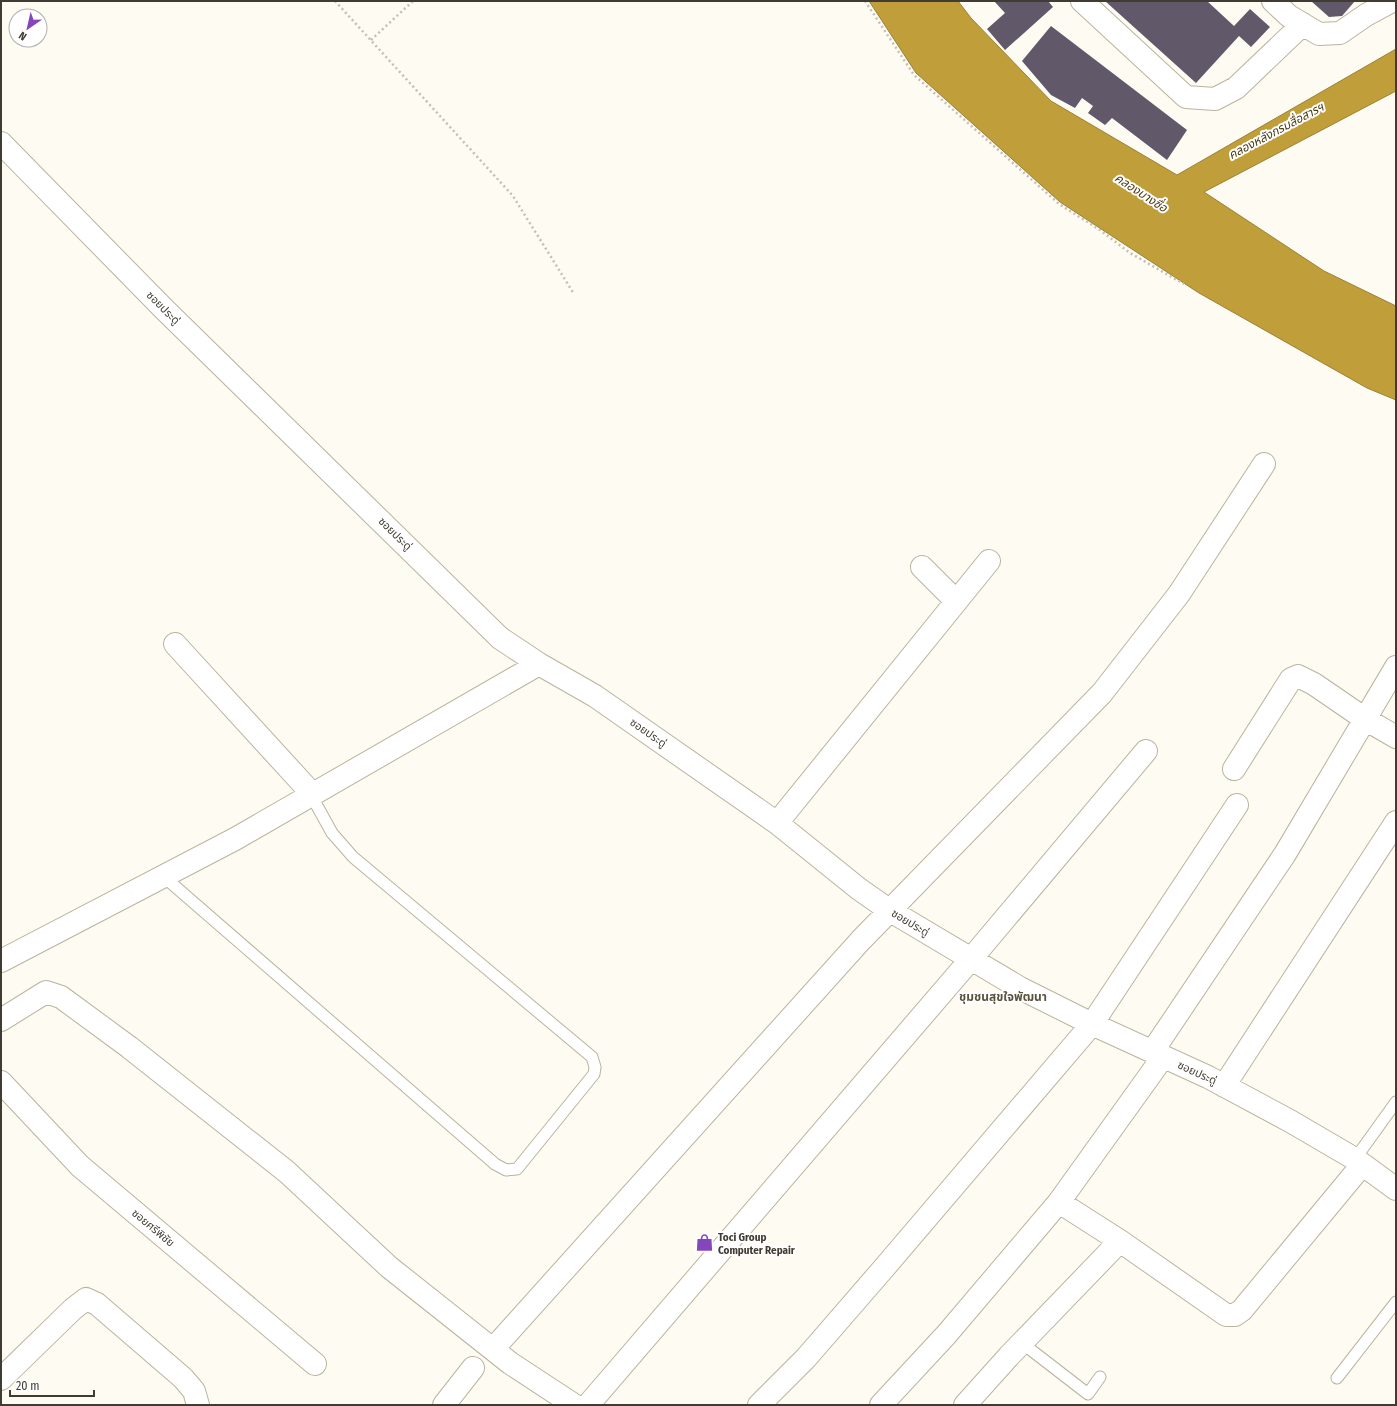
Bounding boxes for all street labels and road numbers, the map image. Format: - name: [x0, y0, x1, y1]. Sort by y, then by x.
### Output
- street label: ซอยประดู่: [144, 289, 182, 327]
- street label: ซอยประดู่: [376, 515, 414, 553]
- street label: ซอยประดู่: [627, 716, 669, 750]
- street label: ซอยประดู่: [889, 907, 931, 939]
- street label: ซอยประดู่: [1175, 1058, 1219, 1088]
- street label: ซอยศรีพิชัย: [129, 1206, 177, 1250]

